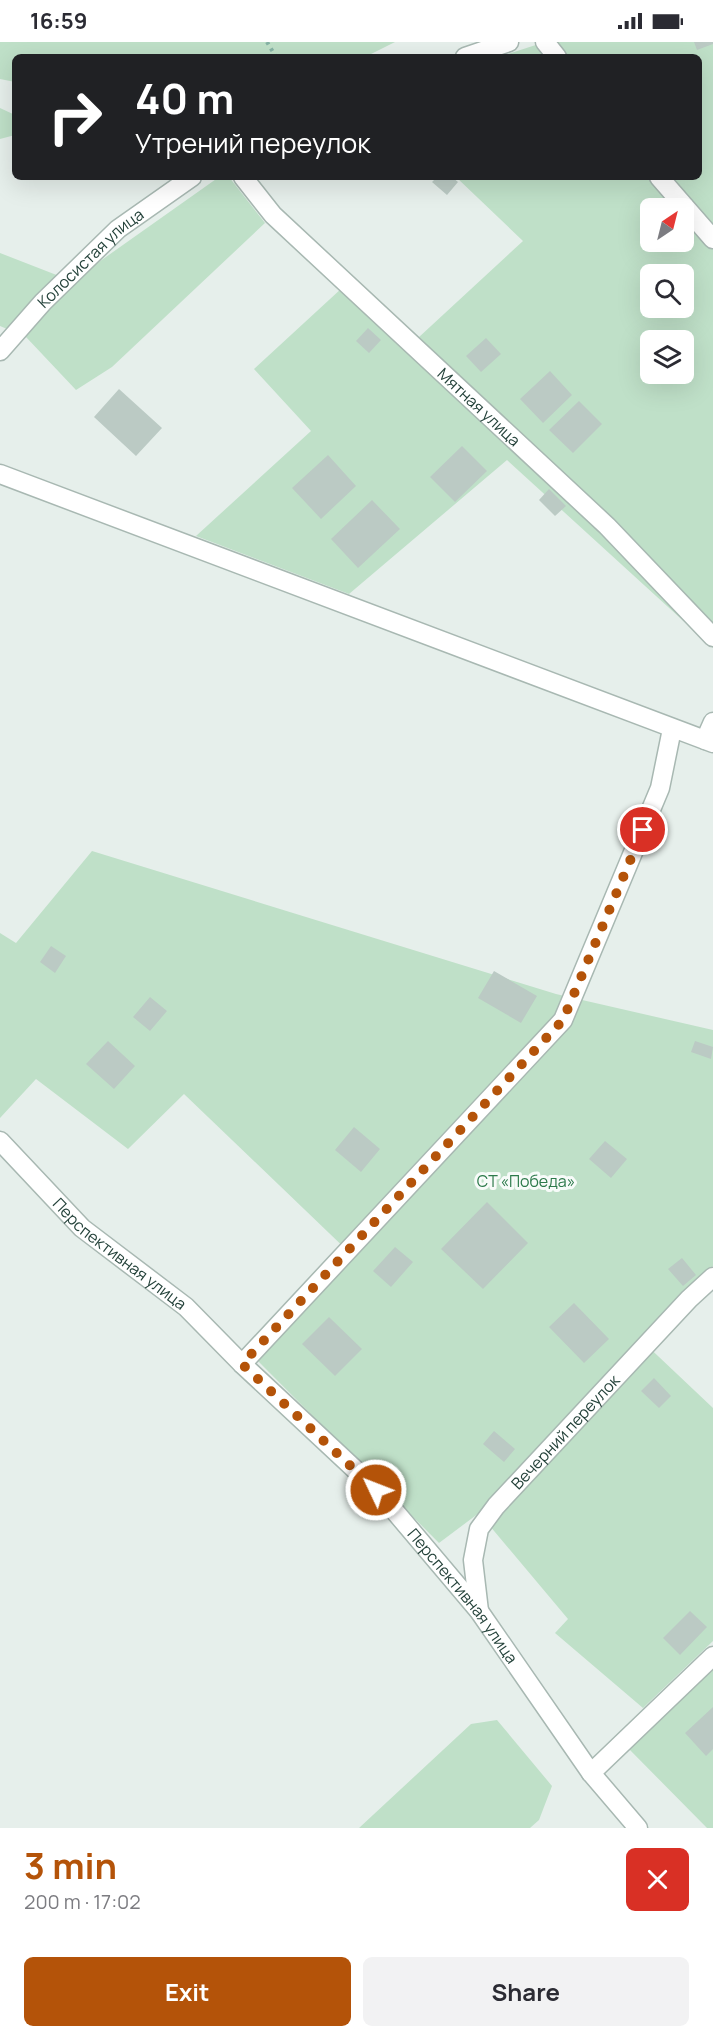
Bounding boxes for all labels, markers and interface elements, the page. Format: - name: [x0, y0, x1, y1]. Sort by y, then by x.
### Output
- text: 16:59: [30, 6, 87, 36]
- text: 40 m: [135, 69, 234, 127]
- icon: right: [36, 78, 114, 156]
- text: Утрений переулок: [135, 124, 371, 161]
- north arrow: [640, 198, 694, 252]
- map controls: [640, 198, 694, 384]
- street label: Колосистая улица: [32, 203, 148, 313]
- button: search: [640, 264, 694, 318]
- button: layers: [640, 330, 694, 384]
- street label: Мятная улица: [433, 363, 525, 451]
- pin: [617, 804, 668, 855]
- icon: arrive: [626, 813, 659, 846]
- park label: СТ «Победа»: [477, 1170, 575, 1192]
- street label: Перспективная улица: [48, 1193, 191, 1315]
- street label: Вечерний переулок: [506, 1369, 625, 1494]
- position arrow: [344, 1458, 408, 1522]
- street label: Перспективная улица: [403, 1523, 523, 1668]
- text: 3 min: [24, 1841, 117, 1890]
- button: close: [626, 1848, 689, 1911]
- text: 200 m · 17:02: [24, 1888, 141, 1915]
- button: Exit: [24, 1957, 351, 2026]
- button: Share: [363, 1957, 689, 2026]

